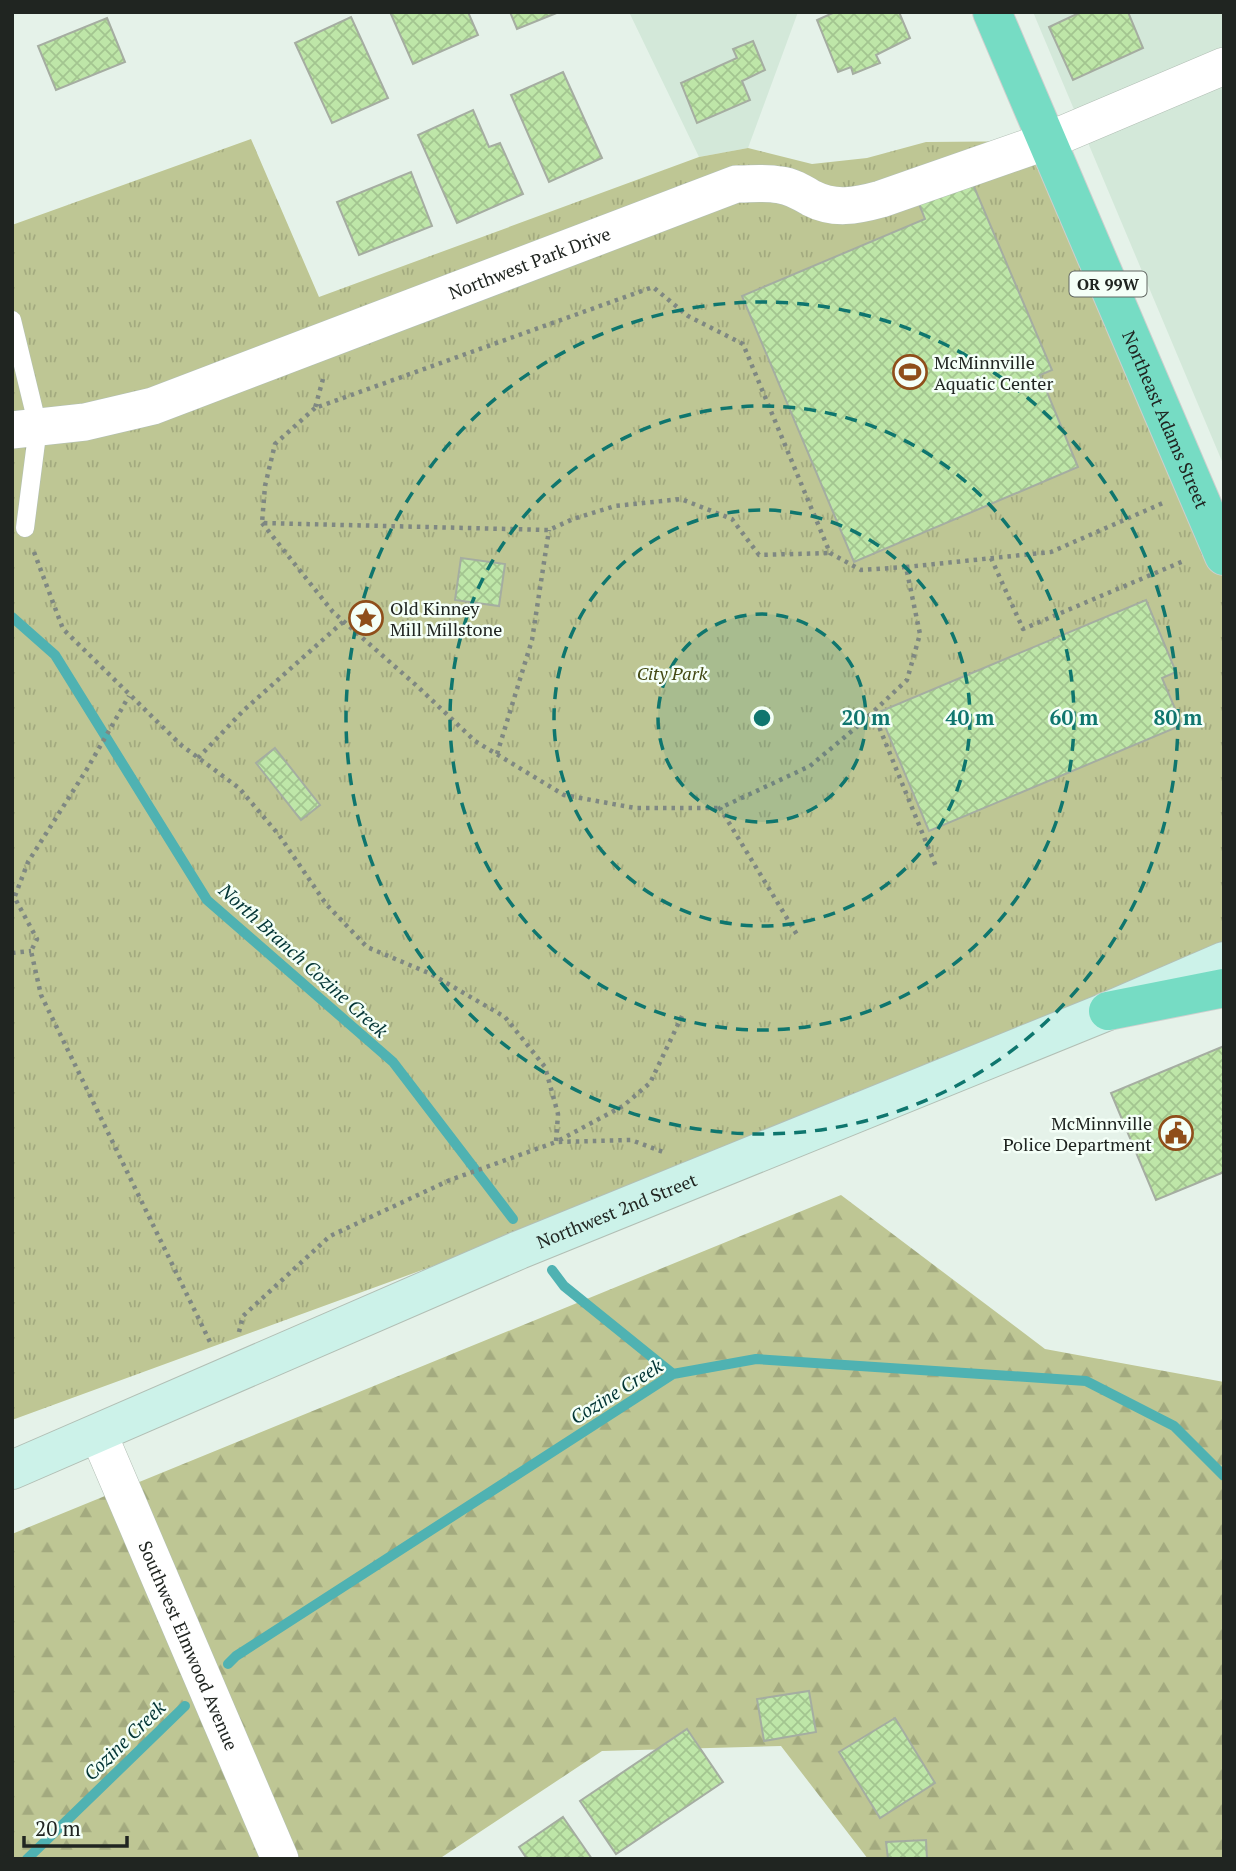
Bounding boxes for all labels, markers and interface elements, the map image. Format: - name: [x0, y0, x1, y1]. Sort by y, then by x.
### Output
- street label: Northwest Park Drive: [445, 221, 614, 304]
- road number: OR 99W: [1070, 272, 1146, 296]
- street label: Northeast Adams Street: [1117, 327, 1214, 512]
- place label: McMinnville Aquatic Center: [934, 350, 1053, 395]
- sports icon: McMinnville Aquatic Center: [891, 353, 929, 391]
- place label: Old Kinney Mill Millstone: [390, 596, 502, 641]
- place icon: Old Kinney Mill Millstone: [347, 599, 385, 637]
- park label: City Park: [637, 661, 708, 685]
- text: 20 m: [842, 703, 891, 731]
- text: 40 m: [946, 703, 995, 731]
- text: 60 m: [1050, 703, 1099, 731]
- text: 80 m: [1154, 703, 1203, 731]
- centre of rings: [750, 706, 774, 730]
- water label: North Branch Cozine Creek: [213, 877, 394, 1043]
- place label: McMinnville Police Department: [1003, 1111, 1152, 1156]
- public building icon: McMinnville Police Department: [1157, 1114, 1195, 1152]
- street label: Northwest 2nd Street: [533, 1167, 701, 1254]
- water label: Cozine Creek: [565, 1352, 668, 1429]
- street label: Southwest Elmwood Avenue: [133, 1537, 244, 1754]
- water label: Cozine Creek: [78, 1694, 171, 1785]
- scale bar: [24, 1804, 128, 1848]
- text: 20 m: [35, 1814, 81, 1842]

